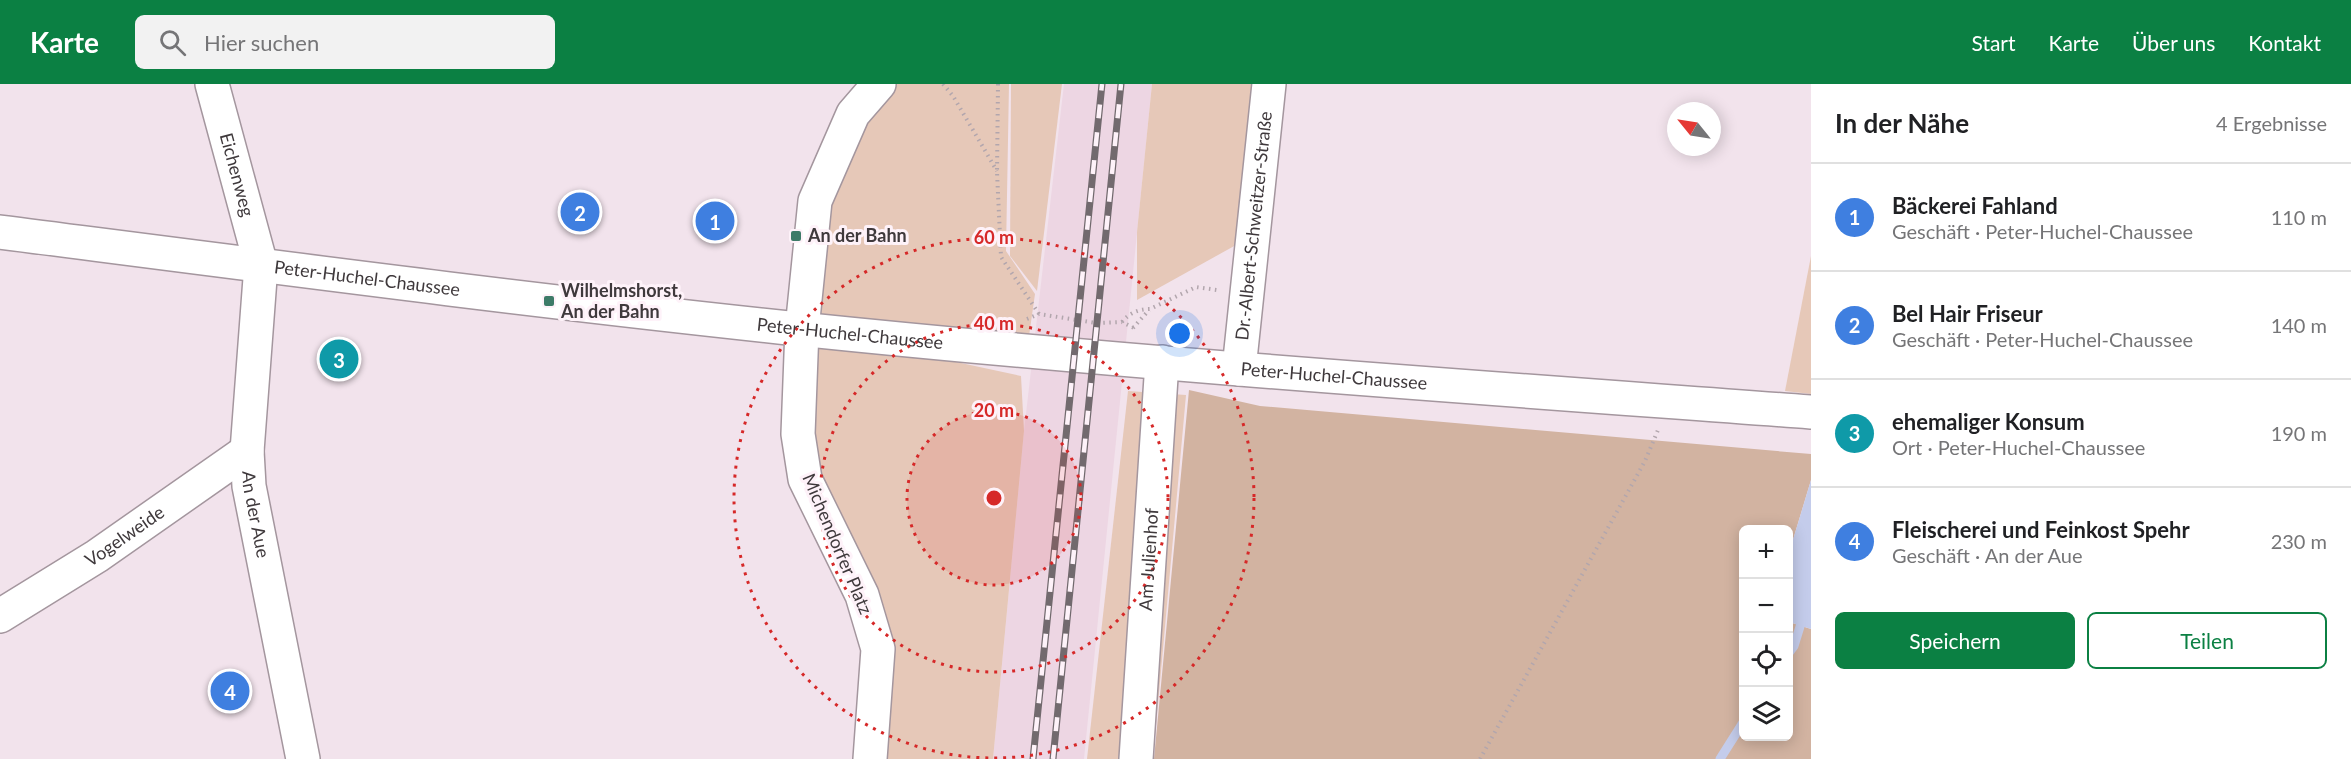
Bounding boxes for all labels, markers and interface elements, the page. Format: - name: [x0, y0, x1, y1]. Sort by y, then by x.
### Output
- search box: [135, 15, 555, 69]
- text: Karte: [30, 25, 99, 59]
- icon: search: [156, 26, 189, 59]
- text: Hier suchen: [204, 29, 319, 56]
- text: Start: [1971, 30, 2016, 55]
- text: Karte: [2049, 30, 2099, 55]
- text: Über uns: [2132, 30, 2215, 55]
- text: Kontakt: [2248, 30, 2321, 55]
- north arrow: [1667, 102, 1721, 156]
- text: In der Nähe: [1835, 107, 1969, 139]
- street label: Dr.-Albert-Schweitzer-Straße: [1230, 110, 1276, 341]
- text: 4 Ergebnisse: [2216, 111, 2327, 135]
- street label: Eichenweg: [216, 130, 259, 219]
- pin: 2: [560, 190, 600, 234]
- text: Bäckerei Fahland: [1892, 192, 2058, 219]
- pin: 1: [696, 198, 734, 244]
- text: 1: [1849, 205, 1860, 229]
- text: 110 m: [2271, 205, 2327, 229]
- text: Geschäft · Peter-Huchel-Chaussee: [1892, 219, 2193, 243]
- place label: An der Bahn: [807, 224, 907, 246]
- text: 60 m: [974, 226, 1014, 248]
- marker: An der Bahn: [789, 229, 803, 243]
- street label: Peter-Huchel-Chaussee: [273, 255, 461, 300]
- place label: Wilhelmshorst, An der Bahn: [560, 279, 682, 322]
- marker: Wilhelmshorst, An der Bahn: [542, 294, 556, 308]
- text: Bel Hair Friseur: [1892, 300, 2043, 327]
- text: 40 m: [974, 312, 1014, 334]
- street label: Peter-Huchel-Chaussee: [756, 313, 944, 353]
- text: 2: [1849, 313, 1860, 337]
- text: 140 m: [2271, 313, 2327, 337]
- your location: [1165, 319, 1194, 348]
- text: Geschäft · Peter-Huchel-Chaussee: [1892, 327, 2193, 351]
- pin: 3: [320, 336, 358, 382]
- street label: Peter-Huchel-Chaussee: [1240, 357, 1428, 394]
- text: 20 m: [974, 399, 1014, 421]
- text: ehemaliger Konsum: [1892, 408, 2085, 435]
- text: 3: [1849, 421, 1860, 445]
- text: 190 m: [2271, 421, 2327, 445]
- text: Ort · Peter-Huchel-Chaussee: [1892, 435, 2145, 459]
- street label: An der Aue: [238, 470, 275, 560]
- street label: Michendorfer Platz: [798, 470, 877, 617]
- centre of rings: [984, 488, 1004, 508]
- street label: Vogelweide: [81, 500, 168, 571]
- street label: Am Julienhof: [1134, 507, 1162, 611]
- text: Fleischerei und Feinkost Spehr: [1892, 516, 2190, 543]
- map controls: [1739, 525, 1793, 741]
- button: +: [1739, 525, 1793, 579]
- text: 4: [1849, 529, 1860, 553]
- text: 230 m: [2271, 529, 2327, 553]
- text: Geschäft · An der Aue: [1892, 543, 2083, 567]
- button: −: [1739, 579, 1793, 633]
- button: Speichern: [1835, 612, 2075, 669]
- button: Teilen: [2087, 612, 2327, 669]
- button: locate: [1739, 633, 1793, 687]
- pin: 4: [210, 668, 250, 714]
- button: layers: [1739, 687, 1793, 741]

